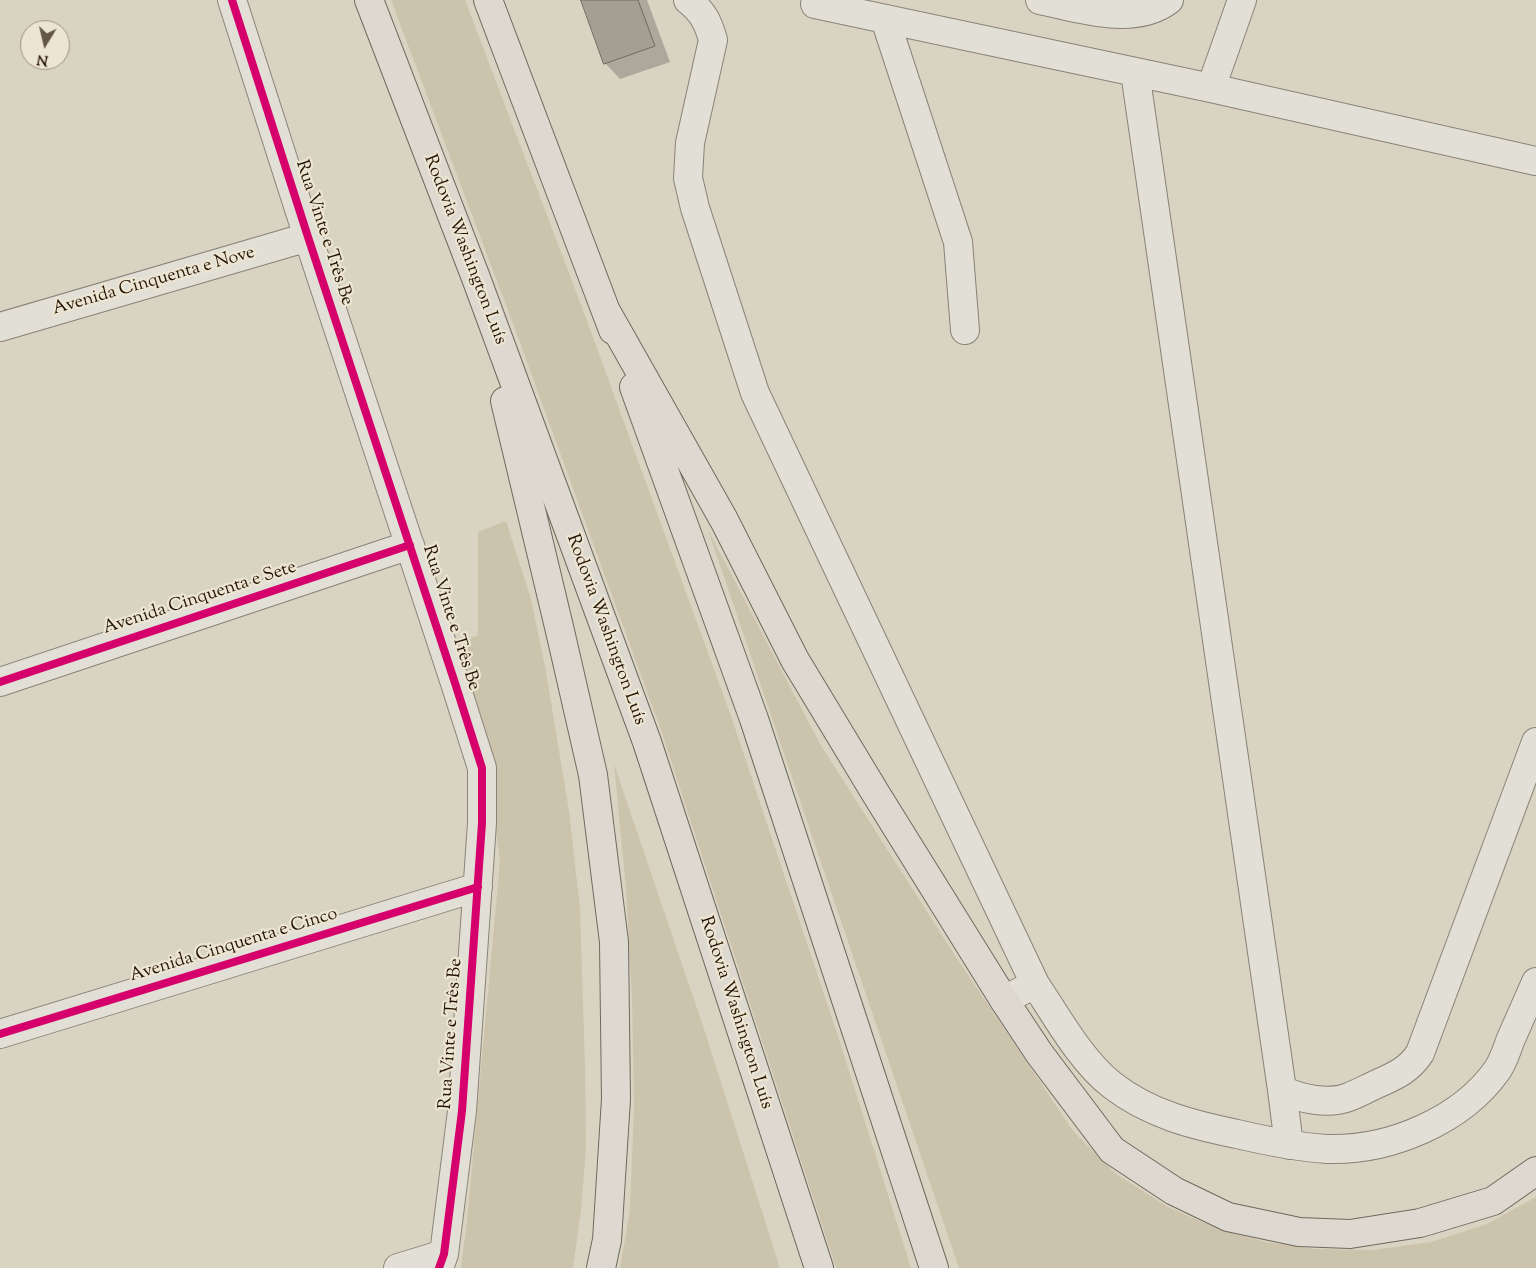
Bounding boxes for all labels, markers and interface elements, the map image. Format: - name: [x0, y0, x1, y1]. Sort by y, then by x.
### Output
- north arrow: [20, 20, 70, 70]
- text: N: [36, 48, 50, 70]
- street label: Rodovia Washington Luís: [418, 152, 510, 348]
- street label: Rua Vinte e Três Be: [289, 158, 357, 308]
- street label: Avenida Cinquenta e Nove: [51, 243, 257, 321]
- street label: Rodovia Washington Luís: [560, 532, 650, 728]
- street label: Rua Vinte e Três Be: [416, 543, 484, 693]
- street label: Avenida Cinquenta e Sete: [101, 558, 299, 640]
- street label: Avenida Cinquenta e Cinco: [128, 904, 340, 988]
- street label: Rodovia Washington Luís: [694, 914, 776, 1112]
- street label: Rua Vinte e Três Be: [436, 958, 468, 1110]

